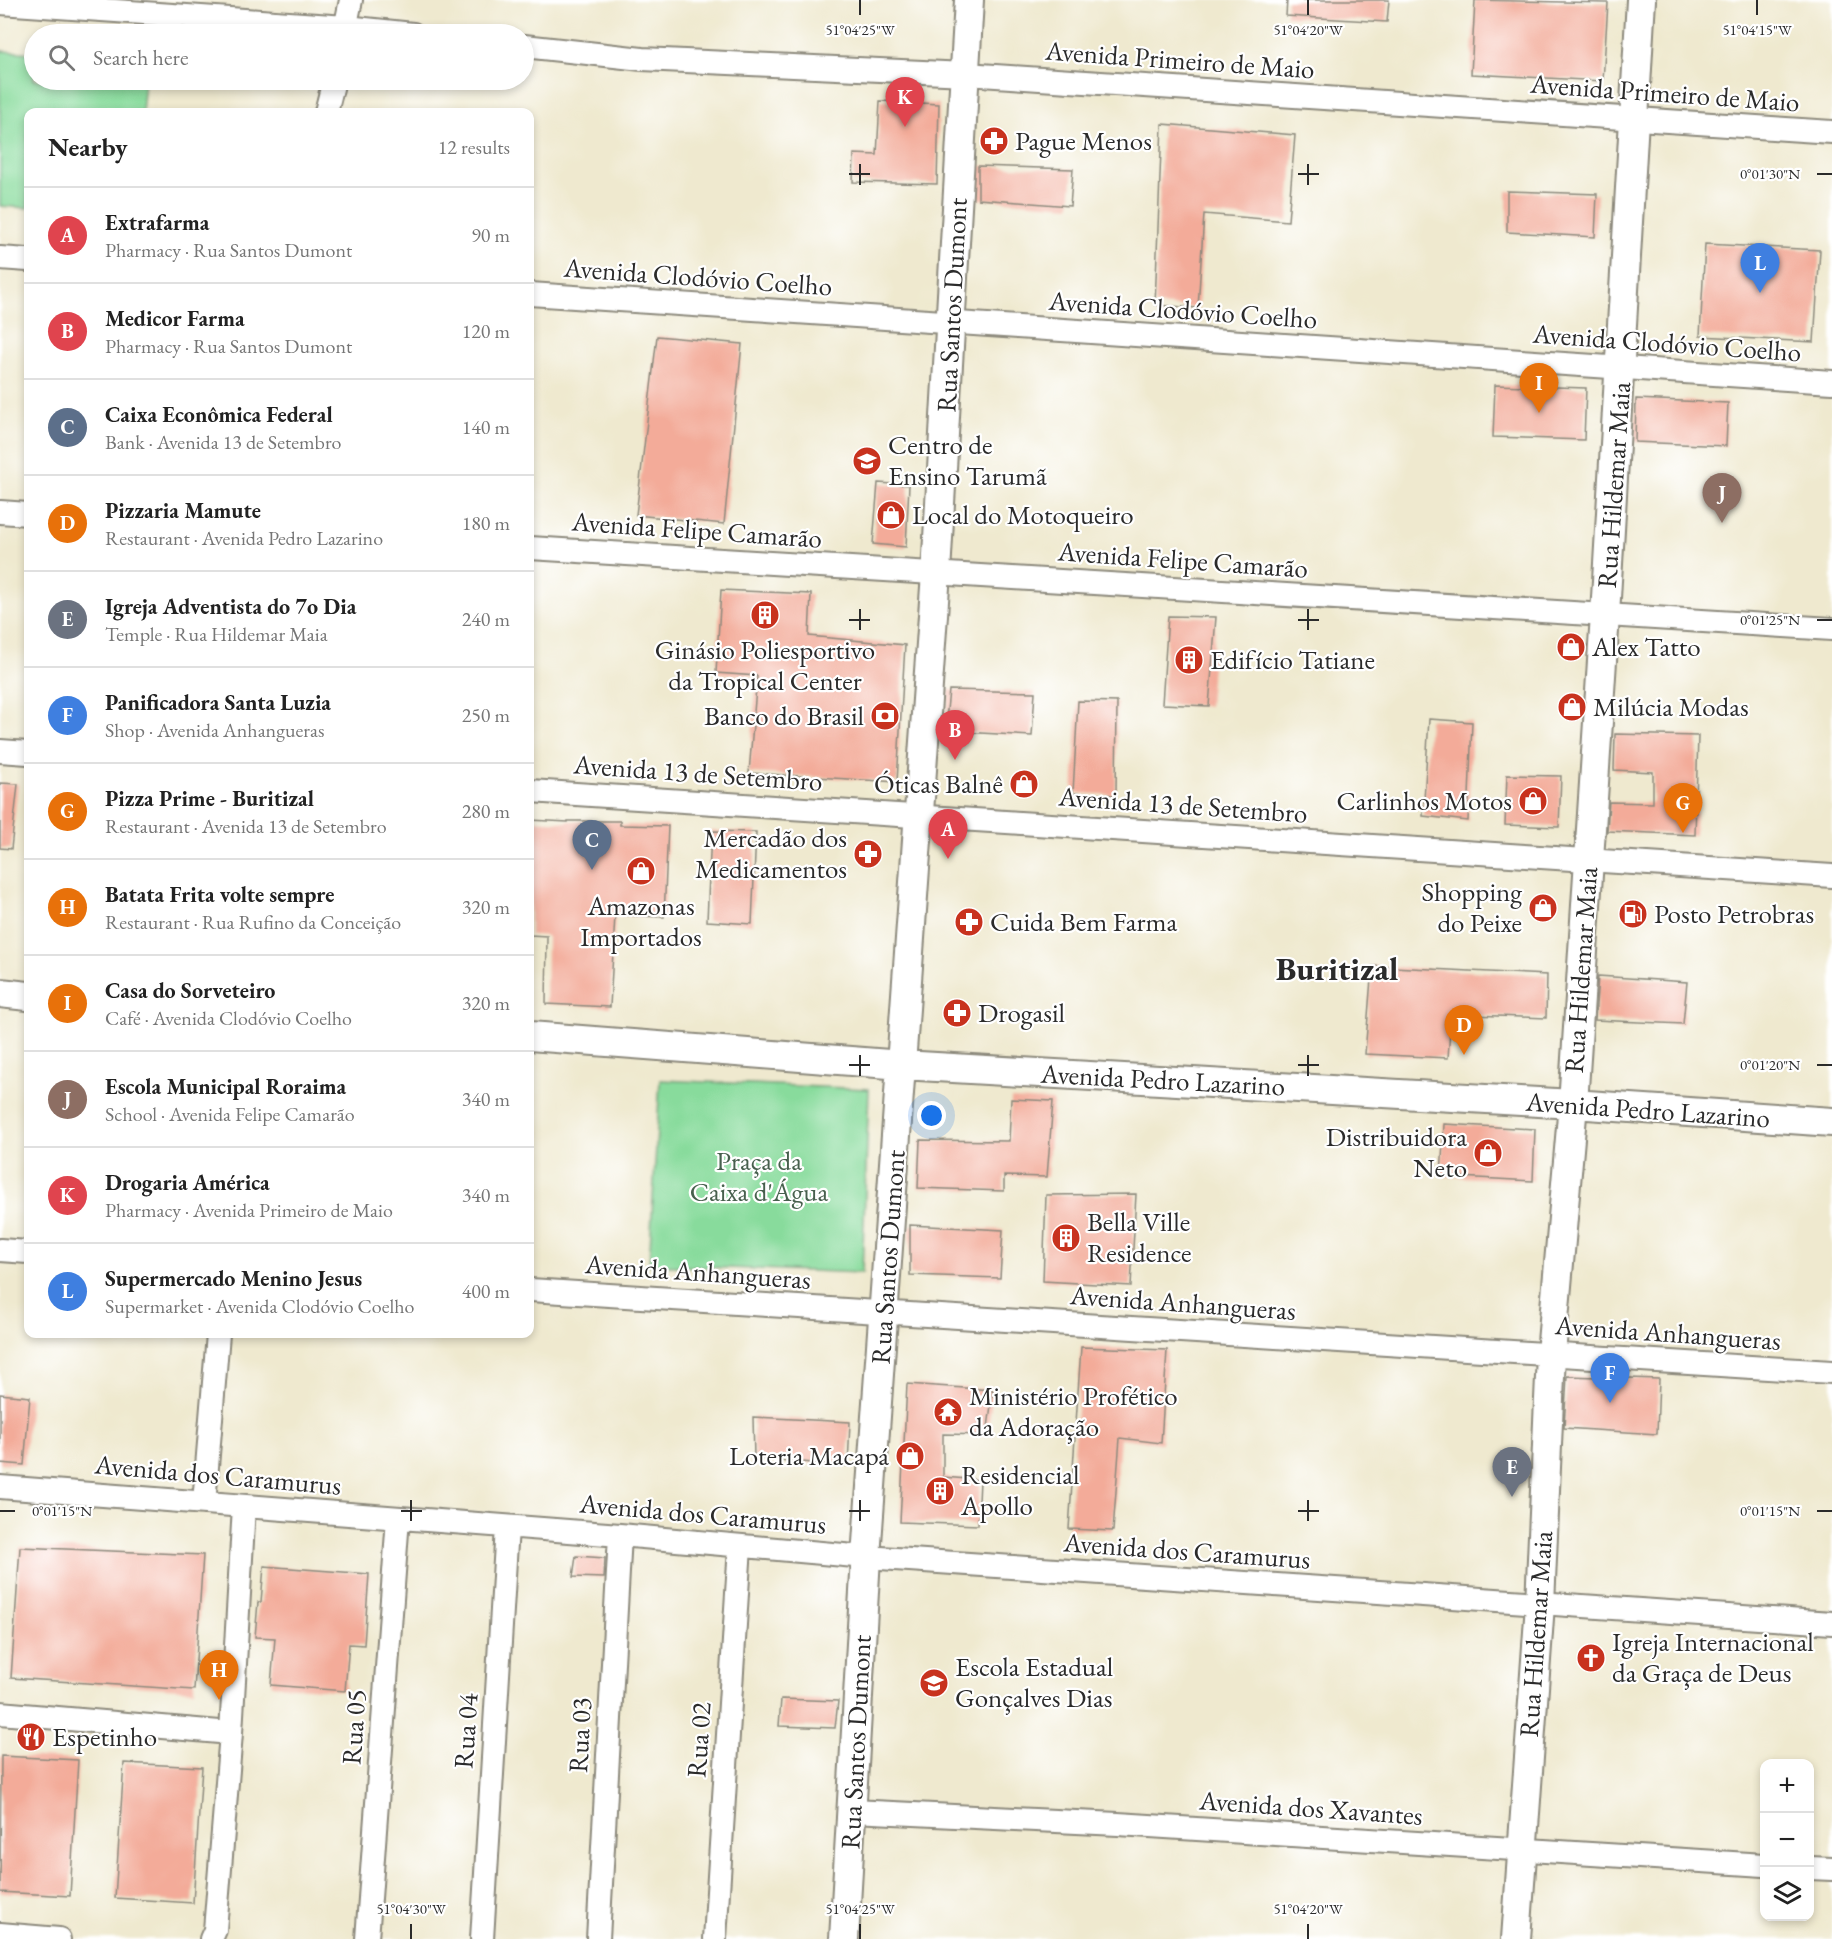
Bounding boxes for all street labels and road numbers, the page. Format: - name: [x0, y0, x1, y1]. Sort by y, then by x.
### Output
- street label: Avenida Primeiro de Maio: [1043, 33, 1316, 86]
- street label: Avenida Primeiro de Maio: [1528, 66, 1801, 119]
- street label: Rua Santos Dumont: [928, 196, 975, 413]
- street label: Avenida Clodóvio Coelho: [562, 250, 833, 303]
- street label: Avenida Clodóvio Coelho: [1047, 283, 1318, 336]
- street label: Avenida Clodóvio Coelho: [1531, 316, 1802, 369]
- street label: Rua Hildemar Maia: [1589, 380, 1638, 589]
- street label: Avenida Felipe Camarão: [570, 503, 823, 556]
- street label: Avenida Felipe Camarão: [1056, 533, 1309, 586]
- street label: Avenida 13 de Setembro: [571, 746, 824, 799]
- street label: Avenida 13 de Setembro: [1056, 778, 1309, 831]
- street label: Rua Hildemar Maia: [1556, 865, 1605, 1074]
- street label: Avenida Pedro Lazarino: [1039, 1056, 1286, 1103]
- street label: Avenida Pedro Lazarino: [1524, 1083, 1771, 1135]
- street label: Rua Santos Dumont: [863, 1148, 912, 1365]
- street label: Avenida Anhangueras: [583, 1246, 812, 1297]
- street label: Avenida Anhangueras: [1068, 1277, 1297, 1328]
- street label: Avenida Anhangueras: [1553, 1307, 1782, 1358]
- street label: Avenida dos Caramurus: [92, 1446, 343, 1503]
- street label: Avenida dos Caramurus: [577, 1485, 828, 1542]
- street label: Avenida dos Caramurus: [1061, 1524, 1312, 1577]
- street label: Rua Hildemar Maia: [1511, 1529, 1560, 1738]
- street label: Rua Santos Dumont: [832, 1633, 879, 1850]
- street label: Rua 05: [333, 1688, 374, 1766]
- street label: Rua 04: [445, 1691, 486, 1770]
- street label: Rua 03: [560, 1696, 599, 1774]
- street label: Rua 02: [678, 1701, 719, 1779]
- street label: Avenida dos Xavantes: [1197, 1782, 1424, 1833]

